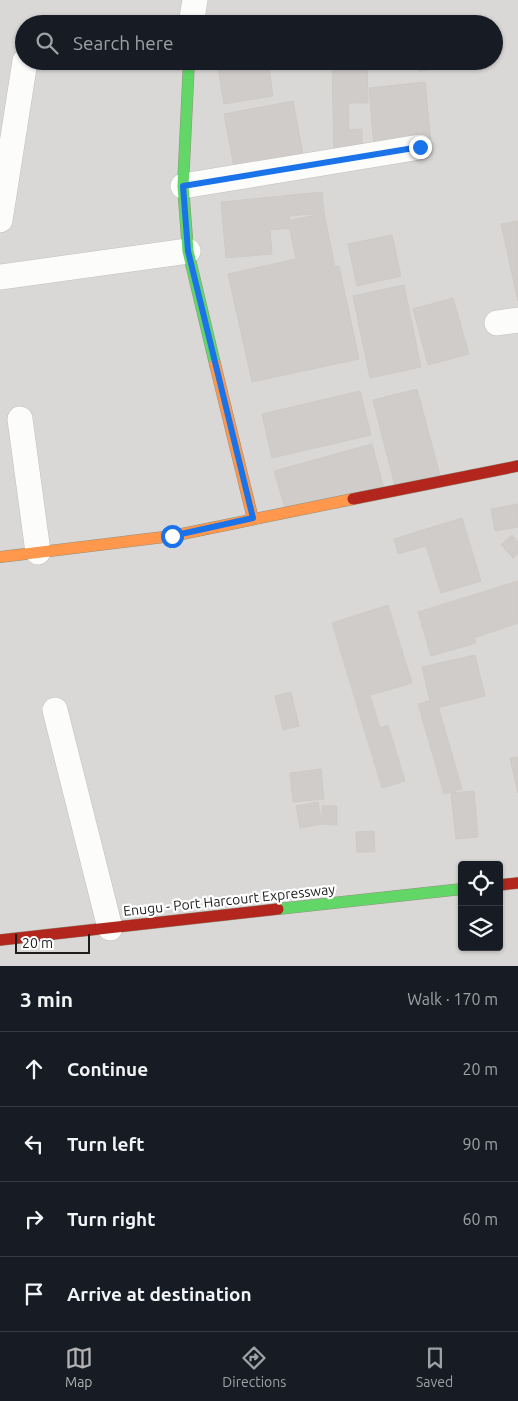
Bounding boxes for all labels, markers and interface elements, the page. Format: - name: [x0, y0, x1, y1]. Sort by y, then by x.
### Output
- search box: [15, 15, 503, 70]
- icon: search: [33, 29, 61, 57]
- text: Search here: [73, 32, 173, 54]
- route end: [409, 136, 432, 159]
- route start: [161, 525, 184, 548]
- map controls: [458, 861, 503, 951]
- button: locate: [458, 861, 503, 906]
- street label: Enugu - Port Harcourt Expressway: [122, 881, 336, 919]
- button: layers: [458, 906, 503, 951]
- scale bar: [15, 931, 90, 954]
- text: 20 m: [22, 935, 53, 951]
- text: 3 min: [20, 987, 73, 1011]
- text: Walk · 170 m: [407, 990, 498, 1008]
- icon: ahead: [20, 1055, 48, 1083]
- text: Continue: [67, 1058, 148, 1080]
- text: 20 m: [462, 1060, 498, 1078]
- icon: left: [20, 1130, 48, 1158]
- text: Turn left: [67, 1133, 145, 1155]
- text: 90 m: [462, 1135, 498, 1153]
- icon: right: [20, 1205, 48, 1233]
- text: Turn right: [67, 1208, 155, 1230]
- text: 60 m: [462, 1210, 498, 1228]
- icon: arrive: [20, 1280, 48, 1308]
- text: Arrive at destination: [67, 1283, 252, 1305]
- tab: Map: [65, 1344, 93, 1390]
- tab: Directions: [222, 1344, 286, 1390]
- tab: Saved: [416, 1344, 453, 1390]

